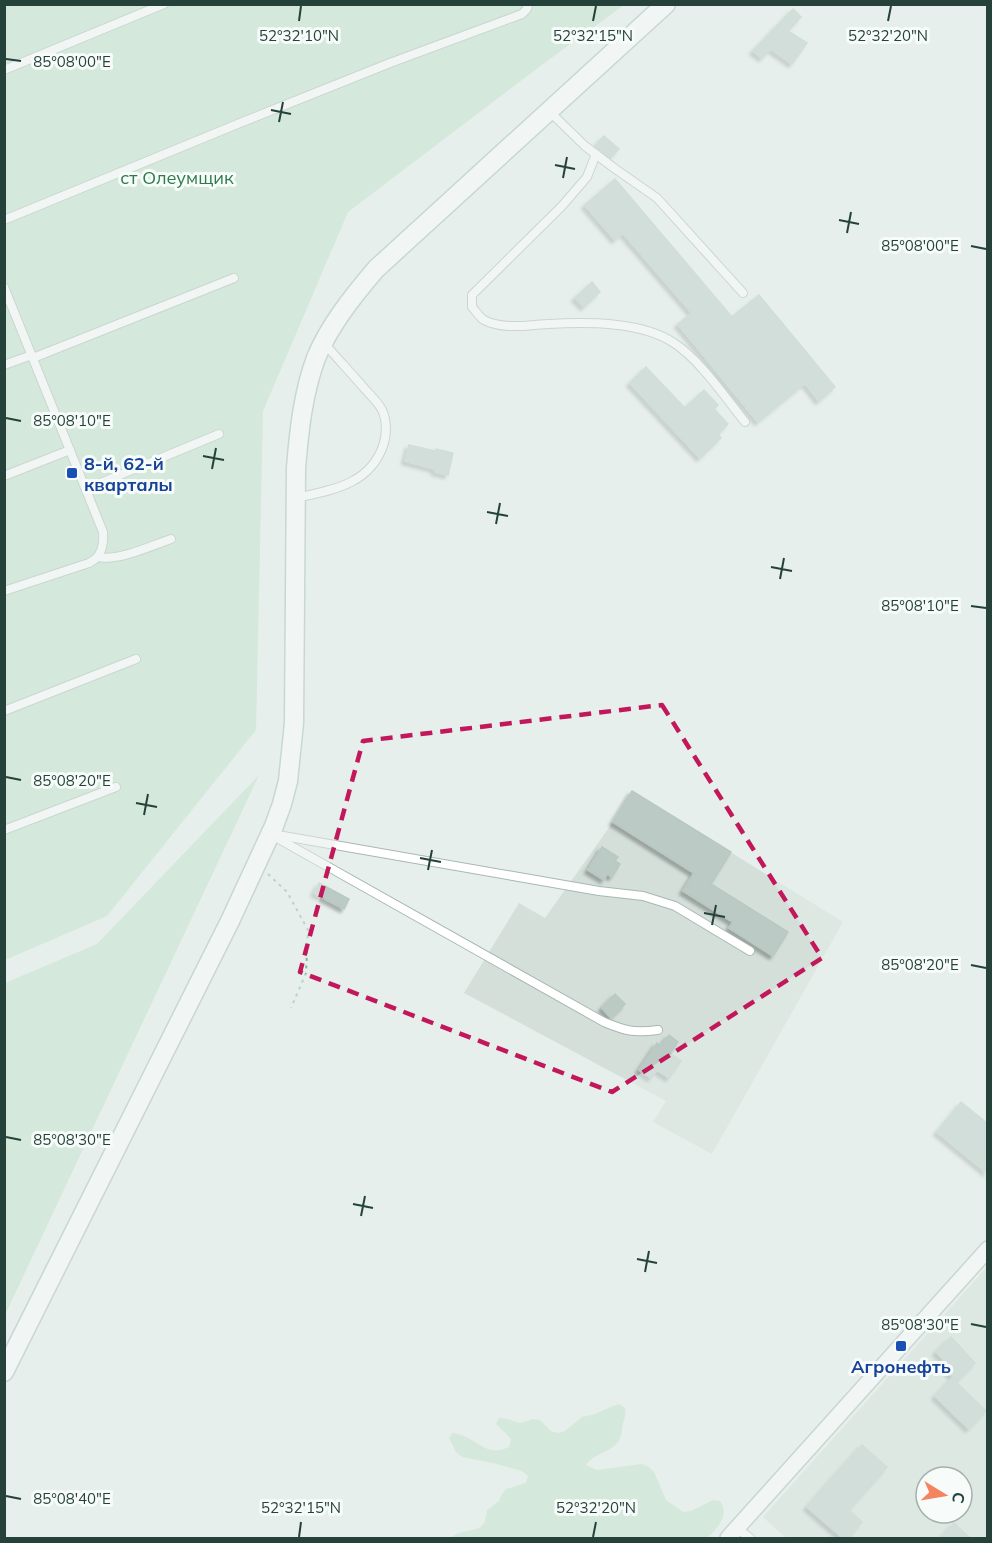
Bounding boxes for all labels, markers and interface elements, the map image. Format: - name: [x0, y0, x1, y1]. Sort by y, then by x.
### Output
- text: 52°32'10"N: [259, 26, 339, 45]
- text: 52°32'15"N: [553, 26, 633, 45]
- text: 52°32'20"N: [848, 26, 928, 45]
- text: 85°08'00"E: [33, 52, 111, 71]
- park label: ст Олеумщик: [120, 166, 234, 189]
- text: 85°08'00"E: [881, 236, 959, 255]
- text: 85°08'10"E: [33, 411, 111, 430]
- place label: 8-й, 62-й кварталы: [84, 452, 173, 496]
- marker: 8-й, 62-й кварталы: [65, 466, 79, 480]
- text: 85°08'10"E: [881, 596, 959, 615]
- text: 85°08'20"E: [33, 771, 111, 790]
- text: 85°08'20"E: [881, 955, 959, 974]
- text: 85°08'30"E: [33, 1130, 111, 1149]
- text: 85°08'30"E: [881, 1315, 959, 1334]
- marker: Агронефть: [894, 1339, 908, 1353]
- place label: Агронефть: [851, 1355, 951, 1378]
- north arrow: [914, 1465, 974, 1525]
- text: 85°08'40"E: [33, 1489, 111, 1508]
- text: С: [948, 1491, 970, 1505]
- text: 52°32'15"N: [261, 1498, 341, 1517]
- text: 52°32'20"N: [556, 1498, 636, 1517]

